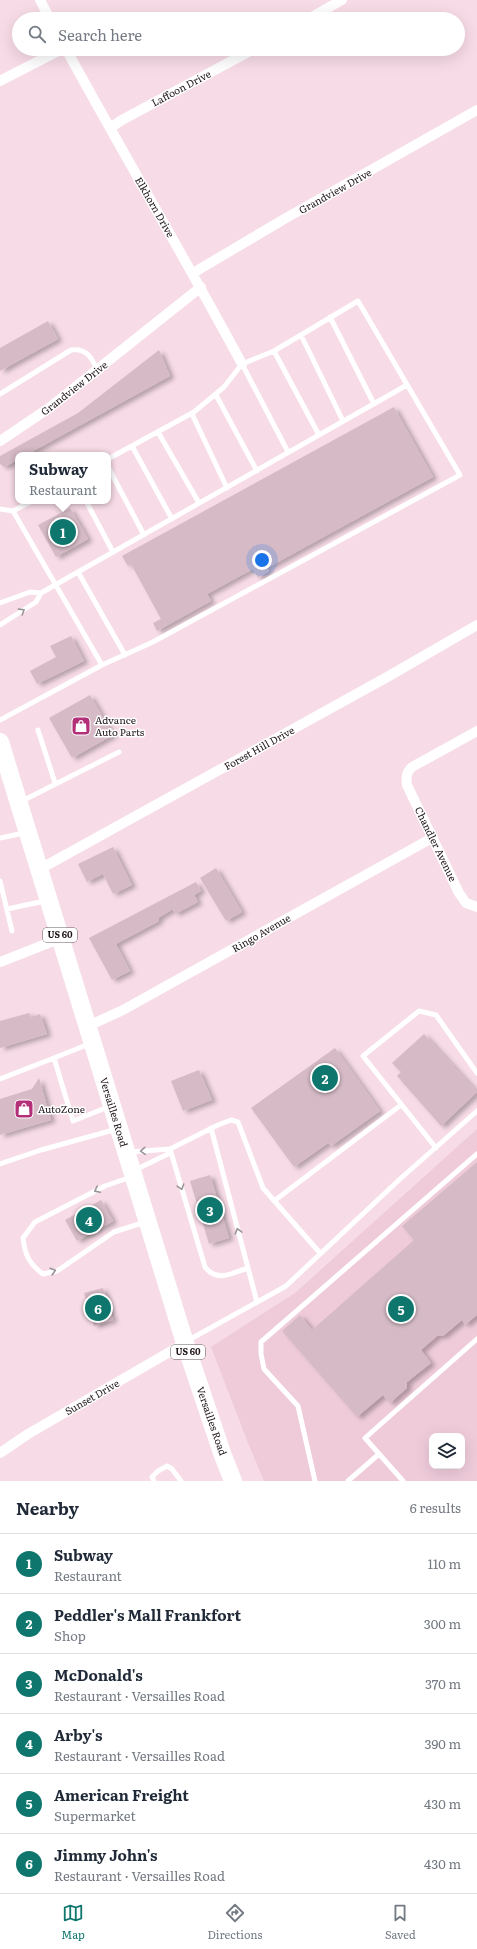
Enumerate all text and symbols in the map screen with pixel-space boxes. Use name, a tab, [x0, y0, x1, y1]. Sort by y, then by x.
search box	[12, 12, 465, 56]
icon: search	[26, 23, 48, 45]
text: Search here	[58, 23, 142, 46]
street label: Laffoon Drive	[148, 66, 213, 110]
street label: Grandview Drive	[296, 164, 374, 217]
street label: Elkhorn Drive	[132, 174, 179, 240]
street label: Grandview Drive	[37, 357, 110, 418]
popup	[15, 452, 111, 504]
text: Subway	[29, 457, 88, 480]
text: Restaurant	[29, 480, 97, 499]
pin: 1	[50, 517, 76, 547]
your location	[252, 550, 272, 570]
one-way arrow	[18, 608, 25, 615]
place label: Advance Auto Parts	[95, 712, 145, 739]
shop icon: Advance Auto Parts	[70, 715, 92, 737]
street label: Forest Hill Drive	[221, 722, 297, 773]
street label: Chandler Avenue	[412, 804, 461, 884]
street label: Ringo Avenue	[229, 910, 293, 955]
road number: US 60	[43, 928, 77, 942]
pin: 2	[312, 1063, 338, 1093]
street label: Versailles Road	[97, 1075, 132, 1148]
shop icon: AutoZone	[13, 1098, 35, 1120]
place label: AutoZone	[38, 1101, 85, 1116]
one-way arrow	[140, 1147, 146, 1156]
one-way arrow	[176, 1183, 185, 1190]
one-way arrow	[94, 1185, 101, 1192]
pin: 3	[197, 1195, 223, 1225]
pin: 4	[76, 1205, 102, 1235]
one-way arrow	[235, 1227, 243, 1234]
one-way arrow	[49, 1267, 56, 1276]
pin: 6	[85, 1293, 111, 1323]
pin: 5	[388, 1294, 414, 1324]
road number: US 60	[171, 1345, 205, 1359]
street label: Sunset Drive	[62, 1375, 122, 1418]
street label: Versailles Road	[194, 1384, 231, 1457]
map controls	[429, 1433, 465, 1469]
button: layers	[429, 1433, 465, 1469]
text: Nearby	[16, 1495, 79, 1520]
text: 6 results	[410, 1498, 461, 1517]
text: Subway	[54, 1543, 113, 1566]
text: 1	[26, 1554, 32, 1573]
text: 110 m	[428, 1554, 461, 1573]
text: Restaurant	[54, 1566, 122, 1585]
text: Peddler's Mall Frankfort	[54, 1603, 241, 1626]
text: 2	[26, 1614, 32, 1633]
text: 300 m	[424, 1614, 461, 1633]
text: Shop	[54, 1626, 86, 1645]
text: McDonald's	[54, 1663, 143, 1686]
text: 3	[25, 1674, 33, 1693]
text: 370 m	[425, 1674, 461, 1693]
text: Restaurant · Versailles Road	[54, 1686, 225, 1705]
text: Arby's	[54, 1723, 102, 1746]
text: 4	[25, 1734, 33, 1753]
text: 390 m	[424, 1734, 461, 1753]
text: Restaurant · Versailles Road	[54, 1746, 225, 1765]
text: American Freight	[54, 1783, 189, 1806]
text: 5	[25, 1794, 33, 1813]
text: 430 m	[424, 1794, 461, 1813]
text: Supermarket	[54, 1806, 136, 1825]
text: Jimmy John's	[54, 1843, 158, 1866]
text: 6	[25, 1854, 33, 1873]
text: 430 m	[424, 1854, 461, 1873]
text: Restaurant · Versailles Road	[54, 1866, 225, 1885]
tab: Map	[61, 1902, 85, 1942]
tab: Directions	[207, 1902, 262, 1942]
tab: Saved	[385, 1902, 416, 1942]

